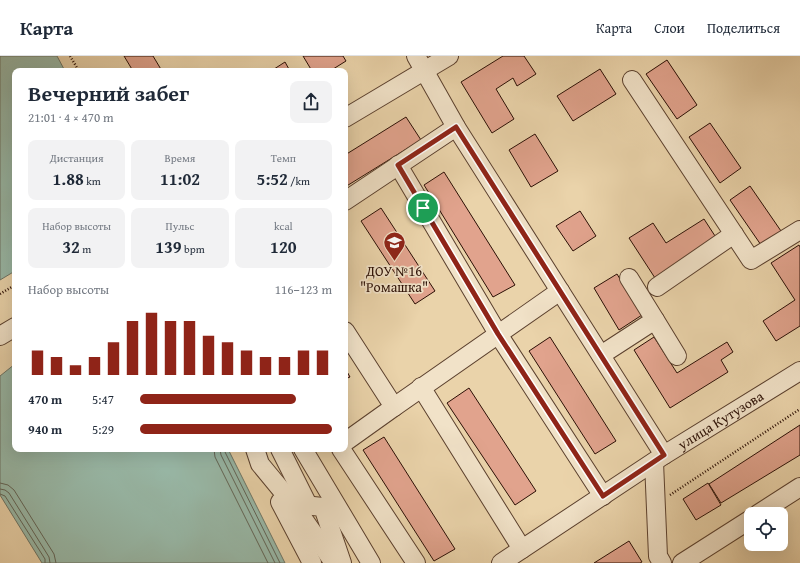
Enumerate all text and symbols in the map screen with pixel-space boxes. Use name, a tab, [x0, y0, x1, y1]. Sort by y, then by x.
text: Карта	[20, 14, 73, 42]
text: Карта	[596, 18, 632, 38]
text: Слои	[654, 18, 685, 38]
text: Поделиться	[707, 18, 780, 38]
text: Вечерний забег	[28, 77, 189, 109]
button: share	[290, 81, 332, 123]
text: 21:01 · 4 × 470 m	[28, 108, 114, 127]
text: Дистанция	[50, 150, 104, 166]
text: Время	[165, 150, 195, 166]
text: Темп	[271, 150, 296, 166]
text: 1.88	[53, 166, 84, 191]
text: 11:02	[160, 166, 200, 191]
text: 5:52	[257, 166, 288, 191]
text: km	[84, 173, 101, 189]
text: /km	[288, 173, 310, 189]
pin	[406, 191, 440, 225]
icon: arrive	[412, 197, 434, 219]
text: Набор высоты	[42, 218, 111, 234]
text: Пульс	[166, 218, 194, 234]
text: kcal	[274, 218, 293, 234]
school or university icon: ДОУ №16 "Ромашка"	[381, 230, 407, 263]
text: 32	[62, 234, 80, 259]
text: 139	[155, 234, 182, 259]
text: 120	[270, 234, 297, 259]
text: m	[80, 241, 91, 257]
text: bpm	[182, 241, 205, 257]
place label: ДОУ №16 "Ромашка"	[360, 261, 428, 297]
text: Набор высоты	[28, 280, 109, 299]
text: 116–123 m	[275, 280, 332, 299]
street label: улица Кутузова	[673, 386, 767, 455]
text: 470 m	[28, 390, 62, 409]
text: 5:47	[92, 390, 114, 409]
text: 940 m	[28, 420, 62, 439]
text: 5:29	[92, 420, 114, 439]
map controls	[744, 507, 788, 551]
button: locate	[744, 507, 788, 551]

